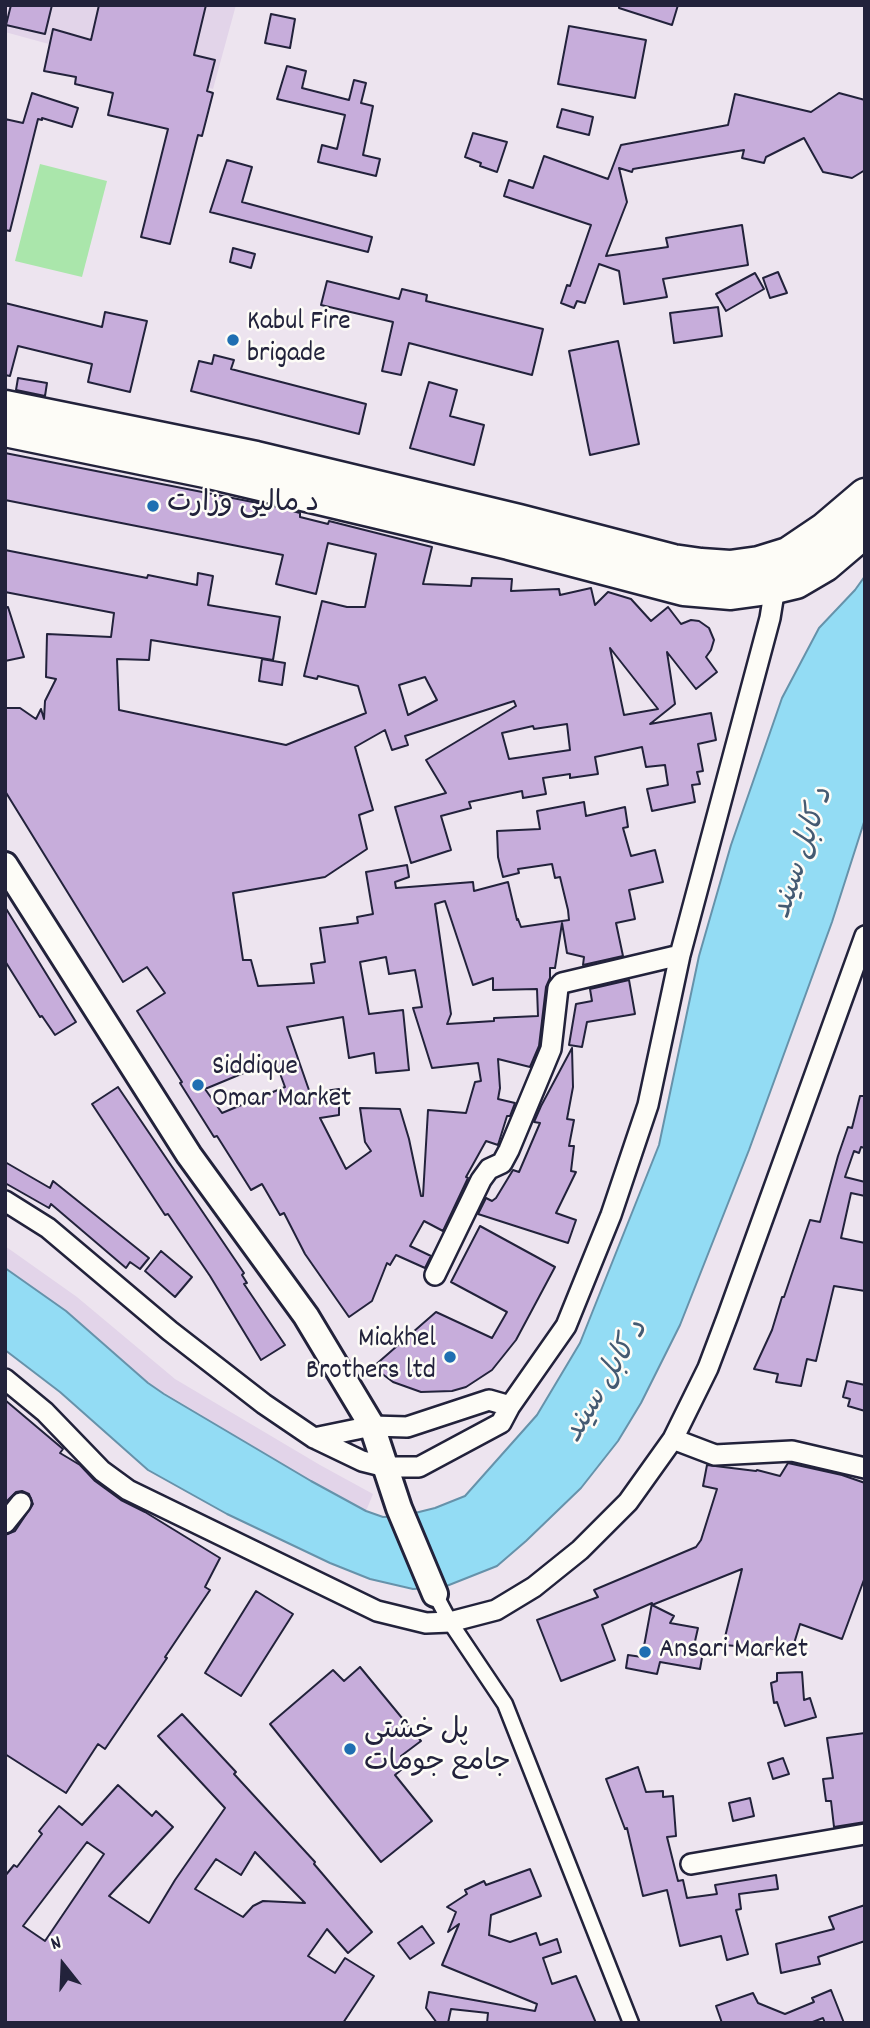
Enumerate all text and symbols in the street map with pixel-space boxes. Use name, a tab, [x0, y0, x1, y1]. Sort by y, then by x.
place label: Kabul Fire brigade	[247, 307, 351, 373]
marker: Kabul Fire brigade	[225, 332, 241, 348]
place label: د مالیی وزارت	[167, 489, 319, 523]
marker: د مالیی وزارت	[145, 498, 161, 514]
water label: د کابل سيند	[766, 784, 844, 924]
place label: Siddique Omar Market	[212, 1052, 351, 1118]
marker: Siddique Omar Market	[190, 1077, 206, 1093]
water label: د کابل سيند	[557, 1315, 659, 1451]
place label: Miakhel Brothers ltd	[306, 1324, 436, 1390]
marker: Miakhel Brothers ltd	[442, 1349, 458, 1365]
place label: Ansari Market	[659, 1635, 808, 1669]
marker: Ansari Market	[637, 1644, 653, 1660]
place label: پل خشتی جامع جومات	[364, 1716, 511, 1782]
marker: پل خشتی جامع جومات	[342, 1741, 358, 1757]
north arrow	[28, 1930, 98, 2000]
text: N	[48, 1930, 65, 1959]

